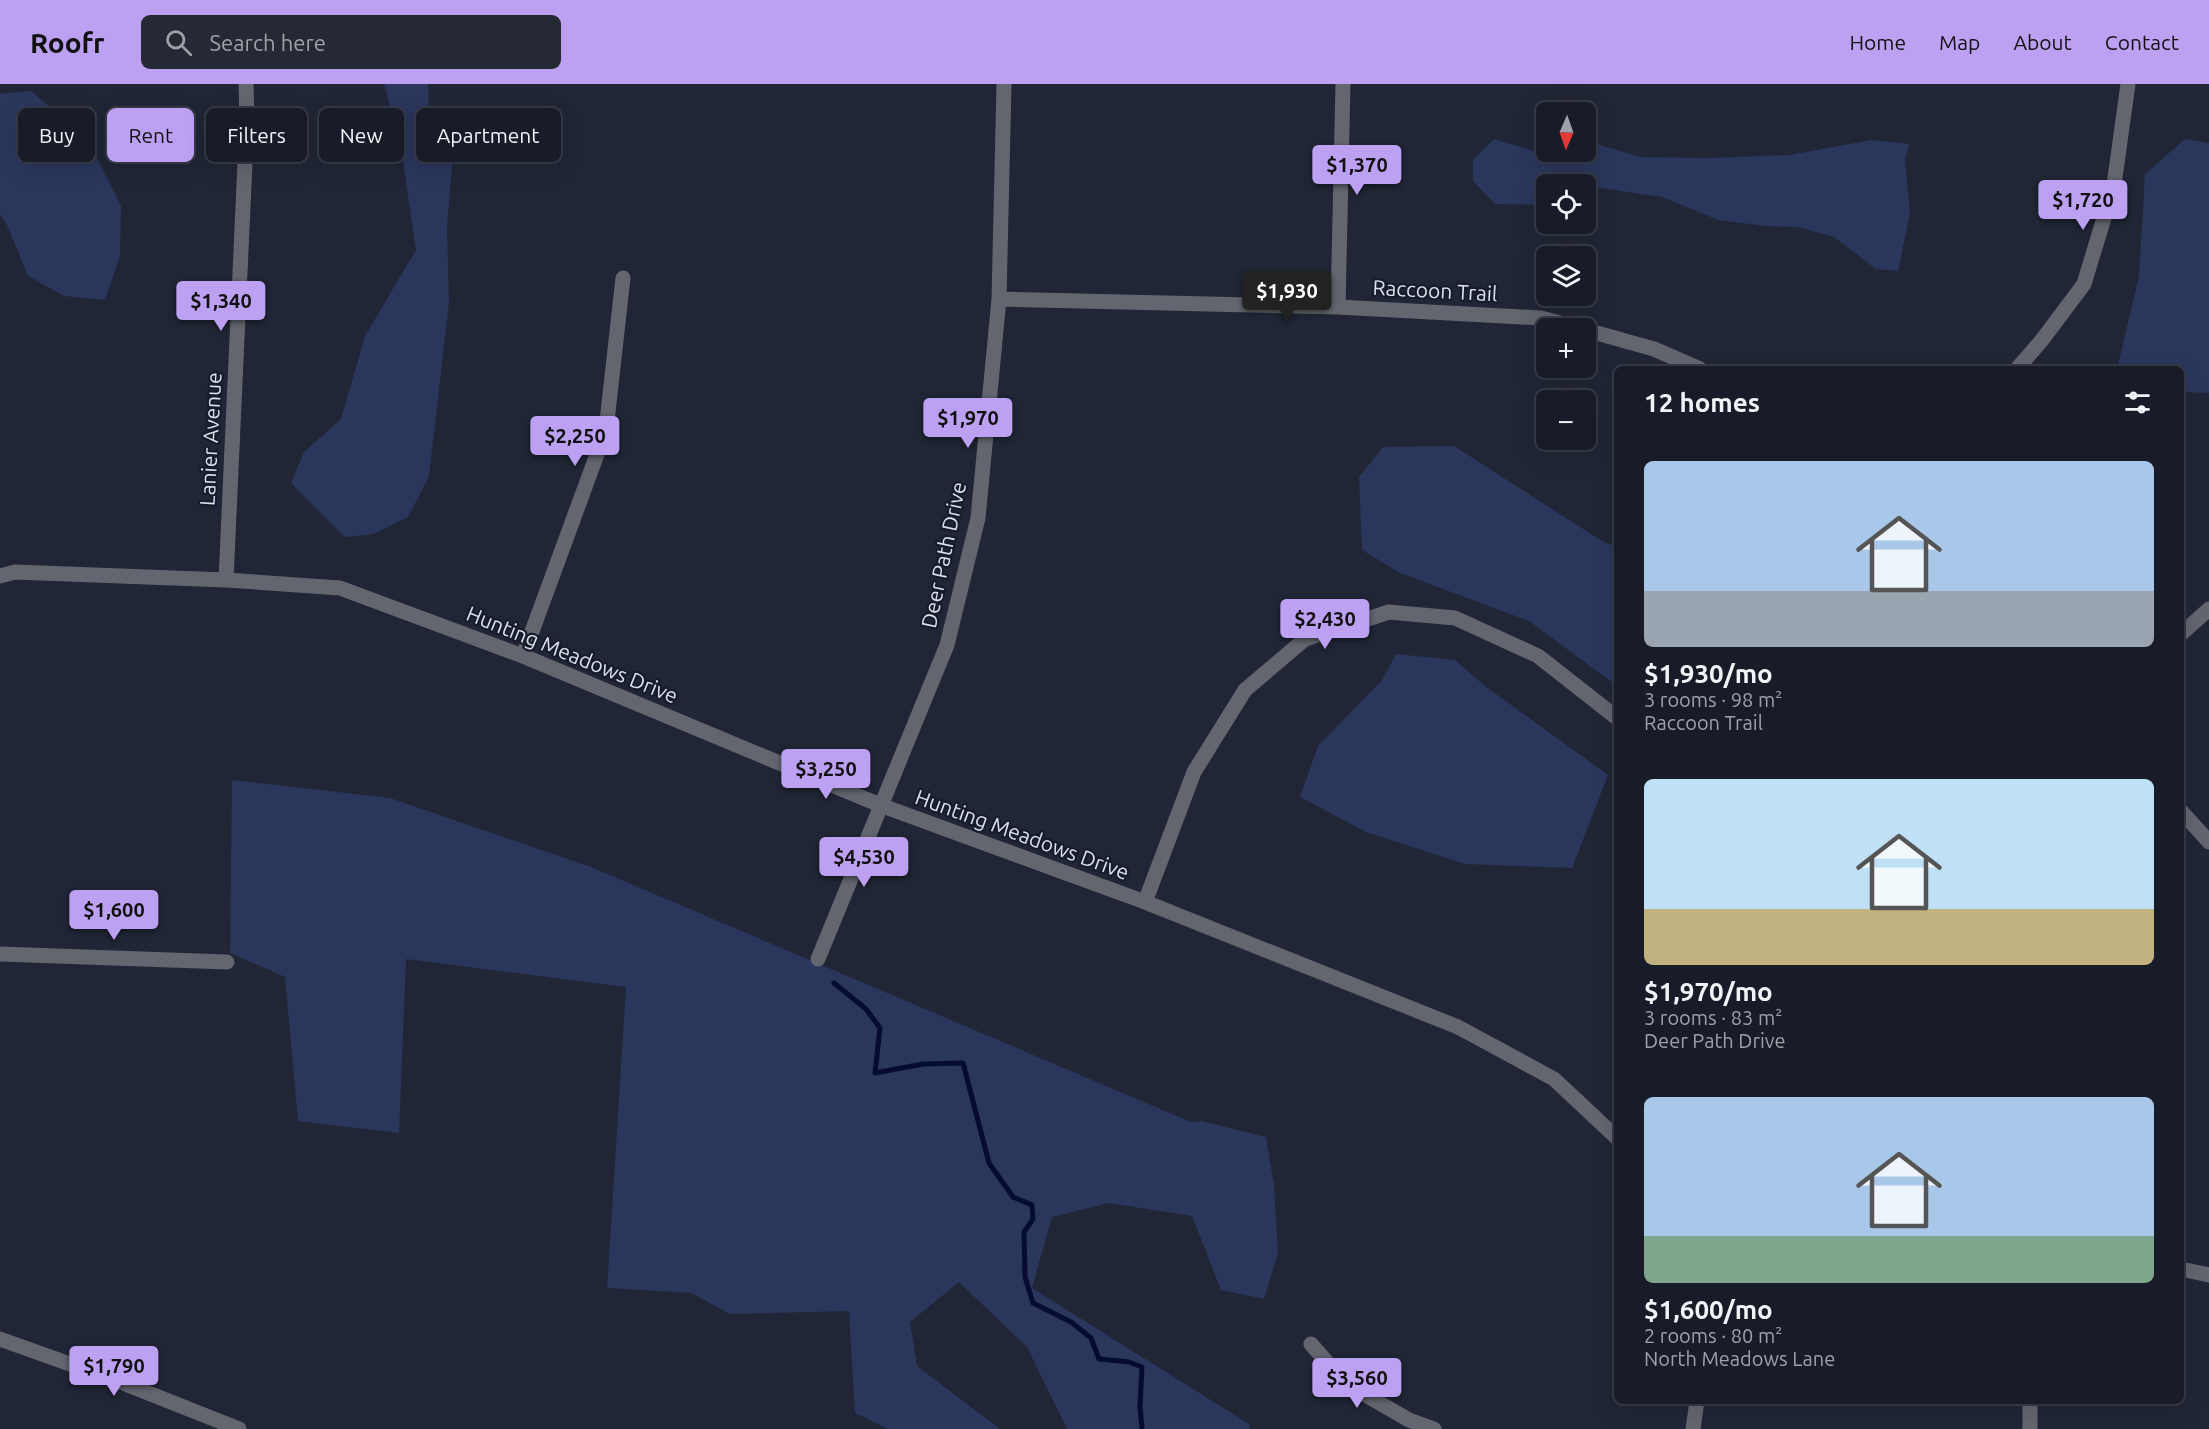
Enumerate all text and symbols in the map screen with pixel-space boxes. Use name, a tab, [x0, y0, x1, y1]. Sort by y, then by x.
search box	[141, 15, 561, 69]
icon: search	[162, 26, 195, 59]
text: Roofr	[30, 27, 105, 58]
text: Search here	[210, 30, 326, 55]
text: Home	[1849, 30, 1906, 54]
text: Map	[1939, 30, 1980, 54]
text: About	[2013, 30, 2072, 54]
text: Contact	[2105, 30, 2179, 54]
north arrow	[1536, 102, 1596, 162]
map controls	[1536, 102, 1596, 450]
chip: Buy	[18, 108, 95, 162]
chip: Rent	[107, 108, 194, 162]
chip: Filters	[206, 108, 307, 162]
chip: New	[319, 108, 404, 162]
chip: Apartment	[416, 108, 561, 162]
pin: $1,370	[1308, 145, 1406, 196]
text: $1,370	[1326, 153, 1388, 176]
button: locate	[1536, 174, 1596, 234]
pin: $1,720	[2034, 180, 2132, 231]
text: $1,720	[2052, 188, 2114, 211]
button: layers	[1536, 246, 1596, 306]
pin: $1,930	[1238, 271, 1336, 322]
street label: Raccoon Trail	[1372, 275, 1498, 305]
text: $1,930	[1256, 279, 1318, 302]
pin: $1,340	[172, 281, 270, 332]
text: $1,340	[190, 289, 252, 312]
button: +	[1536, 318, 1596, 378]
street label: Lanier Avenue	[195, 372, 225, 506]
icon: filters	[2121, 386, 2154, 419]
text: 12 homes	[1644, 388, 1760, 417]
button: −	[1536, 390, 1596, 450]
pin: $1,970	[919, 398, 1017, 449]
text: $1,970	[937, 406, 999, 429]
pin: $2,250	[526, 416, 624, 467]
text: $2,250	[544, 424, 606, 447]
street label: Deer Path Drive	[916, 480, 970, 630]
icon: home	[1845, 500, 1953, 608]
pin: $2,430	[1276, 599, 1374, 650]
street label: Hunting Meadows Drive	[463, 601, 682, 708]
text: $2,430	[1294, 607, 1356, 630]
text: $1,930/mo	[1644, 659, 1773, 688]
text: 3 rooms · 98 m²	[1644, 688, 1782, 711]
text: Raccoon Trail	[1644, 711, 1763, 734]
pin: $3,250	[777, 749, 875, 800]
text: $3,250	[795, 757, 857, 780]
street label: Hunting Meadows Drive	[912, 784, 1133, 884]
icon: home	[1845, 818, 1953, 926]
pin: $4,530	[815, 837, 913, 888]
text: $4,530	[833, 845, 895, 868]
pin: $1,600	[65, 890, 163, 941]
text: $1,600	[83, 898, 145, 921]
text: $1,970/mo	[1644, 977, 1773, 1006]
text: 3 rooms · 83 m²	[1644, 1006, 1782, 1029]
text: Deer Path Drive	[1644, 1029, 1786, 1052]
icon: home	[1845, 1136, 1953, 1244]
text: $1,600/mo	[1644, 1295, 1773, 1324]
text: 2 rooms · 80 m²	[1644, 1324, 1782, 1347]
pin: $1,790	[65, 1346, 163, 1397]
text: North Meadows Lane	[1644, 1347, 1835, 1370]
text: $1,790	[83, 1354, 145, 1377]
pin: $3,560	[1308, 1358, 1406, 1409]
text: $3,560	[1326, 1366, 1388, 1389]

